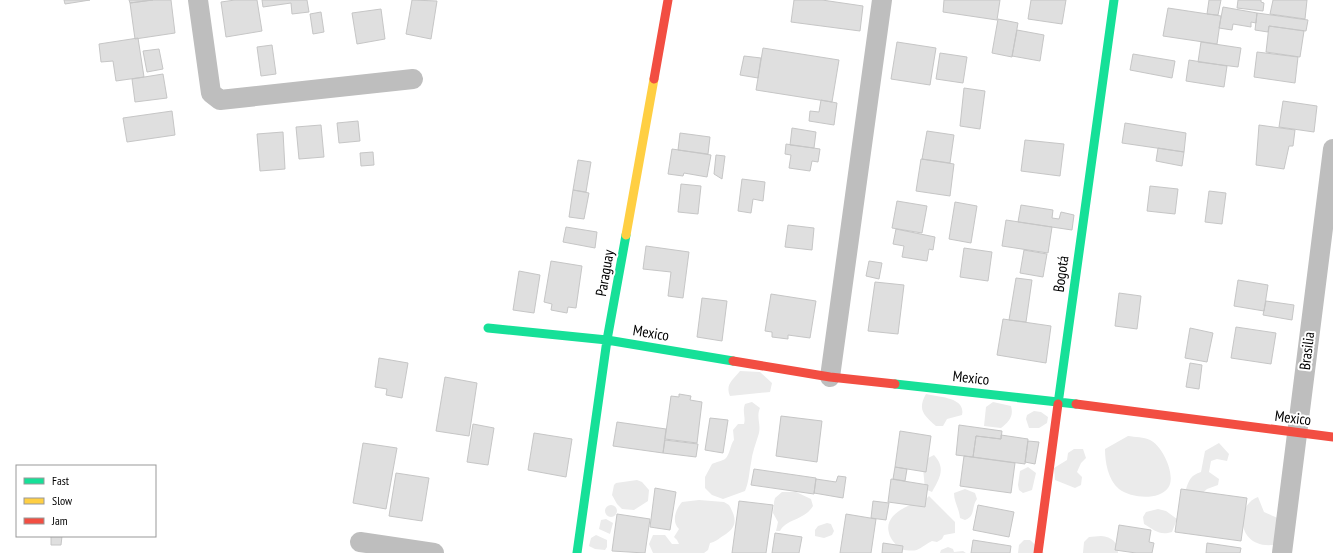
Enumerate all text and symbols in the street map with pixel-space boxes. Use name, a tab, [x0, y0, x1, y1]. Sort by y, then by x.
street label: Paraguay	[591, 248, 618, 298]
street label: Bogotá	[1049, 254, 1072, 293]
street label: Mexico	[632, 320, 671, 345]
street label: Brasilia	[1295, 331, 1318, 371]
street label: Mexico	[952, 366, 990, 389]
street label: Mexico	[1274, 406, 1312, 429]
legend	[16, 465, 156, 537]
text: Fast	[52, 473, 70, 488]
text: Slow	[52, 493, 73, 508]
text: Jam	[51, 513, 68, 528]

